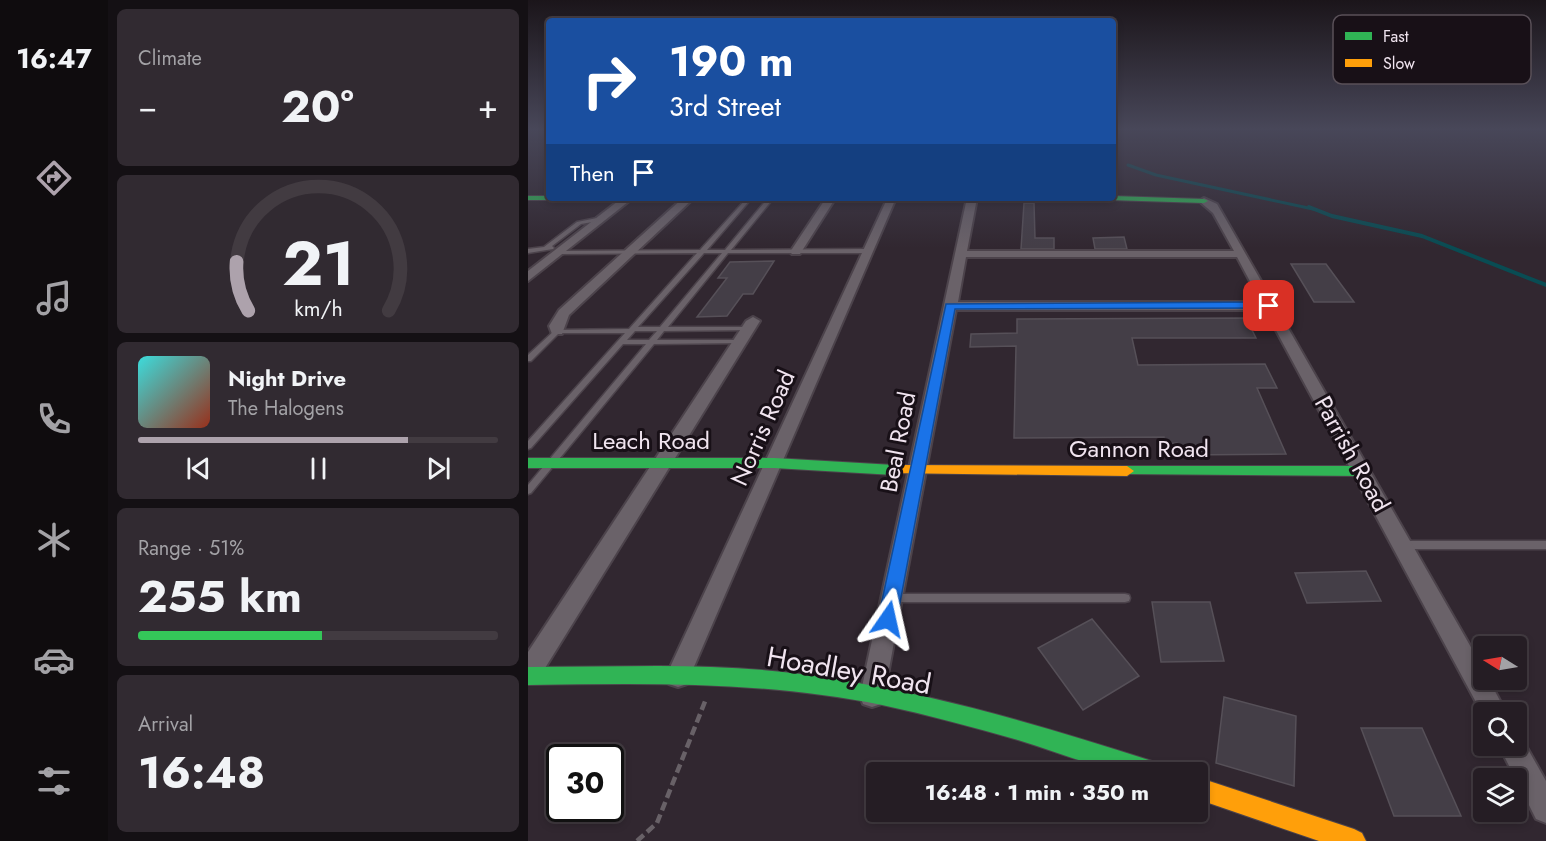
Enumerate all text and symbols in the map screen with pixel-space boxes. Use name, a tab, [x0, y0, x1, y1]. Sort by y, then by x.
legend	[1333, 15, 1531, 84]
text: Fast	[1383, 25, 1409, 48]
text: 190 m	[669, 31, 793, 92]
text: 16:47	[16, 39, 92, 78]
icon: right	[570, 42, 648, 120]
text: Climate	[138, 44, 202, 73]
text: Slow	[1383, 52, 1415, 75]
text: 20°	[281, 74, 354, 139]
text: −	[138, 83, 157, 130]
text: +	[478, 83, 498, 130]
text: 3rd Street	[669, 87, 781, 126]
icon: arrive	[627, 156, 660, 189]
icon: directions	[33, 157, 75, 199]
text: Then	[570, 157, 615, 189]
text: 21	[282, 218, 354, 308]
icon: music	[33, 277, 75, 319]
pin	[1243, 280, 1294, 331]
icon: arrive	[1252, 289, 1285, 322]
text: km/h	[294, 294, 342, 325]
text: Night Drive	[228, 362, 346, 394]
street label: Norris Road	[722, 364, 804, 491]
street label: Beal Road	[871, 389, 924, 495]
street label: Parrish Road	[1306, 389, 1399, 518]
text: The Halogens	[228, 394, 344, 423]
icon: phone	[33, 398, 75, 440]
street label: Leach Road	[592, 423, 710, 458]
street label: Gannon Road	[1069, 431, 1209, 466]
icon: previous	[182, 452, 215, 485]
icon: pause	[302, 452, 335, 485]
icon: next	[422, 452, 455, 485]
icon: climate	[33, 519, 75, 561]
text: Range · 51%	[138, 534, 244, 563]
text: 255 km	[138, 564, 302, 629]
position arrow	[856, 587, 920, 651]
street label: Hoadley Road	[763, 636, 934, 705]
north arrow	[1473, 636, 1527, 690]
map controls	[1473, 636, 1527, 822]
icon: car	[33, 639, 75, 681]
button: search	[1473, 702, 1527, 756]
text: Arrival	[138, 710, 193, 739]
text: 16:48	[138, 740, 265, 805]
speed limit sign: 30	[546, 744, 624, 822]
icon: filters	[33, 760, 75, 802]
button: layers	[1473, 768, 1527, 822]
text: 16:48 · 1 min · 350 m	[925, 776, 1149, 808]

